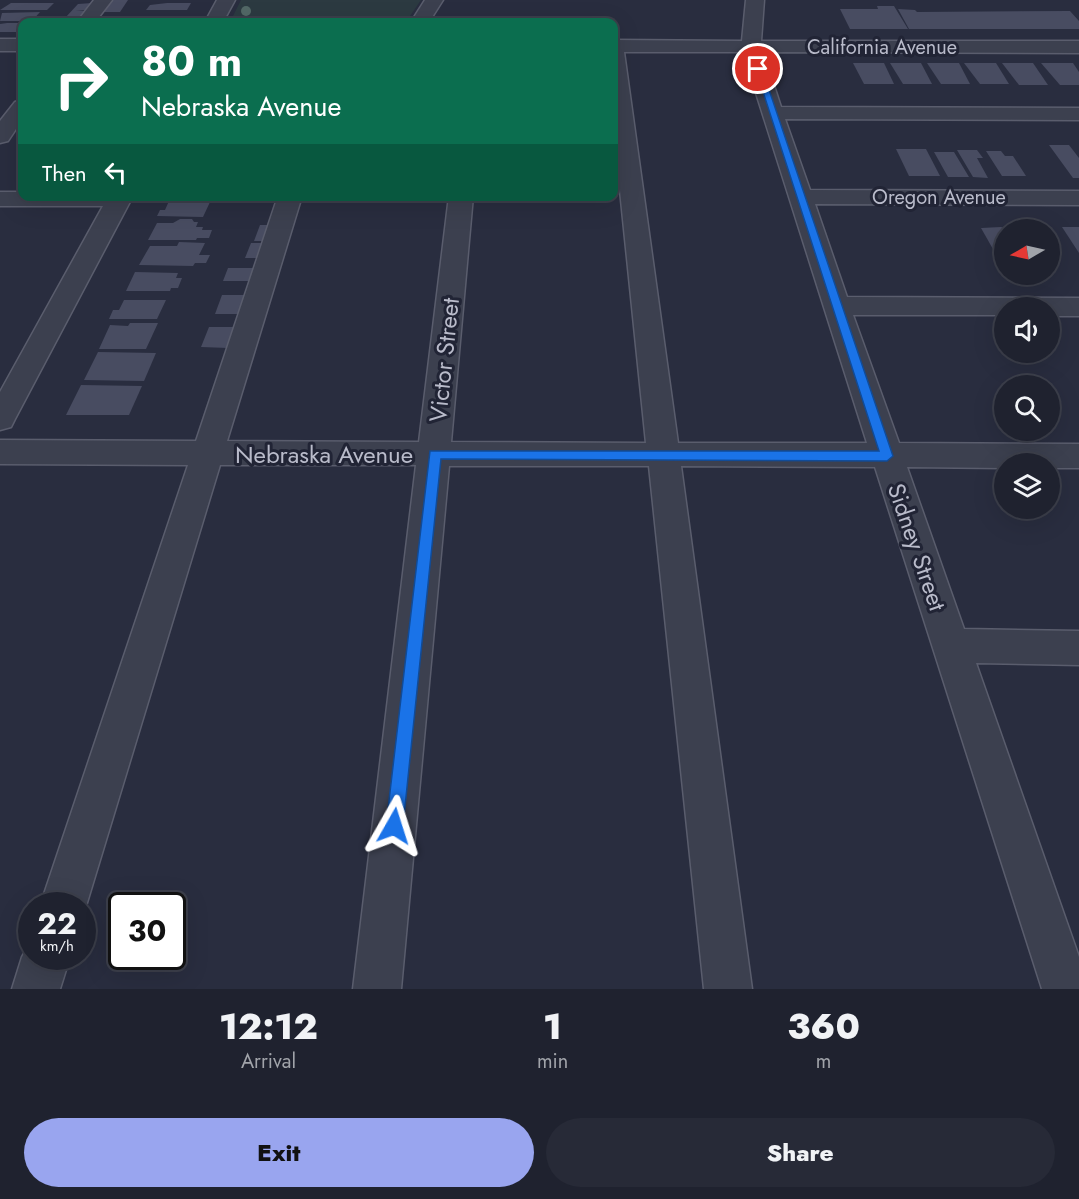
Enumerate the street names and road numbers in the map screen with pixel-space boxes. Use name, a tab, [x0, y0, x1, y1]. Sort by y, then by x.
street label: California Avenue	[807, 33, 957, 62]
street label: Oregon Avenue	[872, 183, 1006, 212]
street label: Victor Street	[420, 296, 468, 424]
street label: Nebraska Avenue	[235, 437, 413, 472]
street label: Sidney Street	[879, 479, 955, 616]

